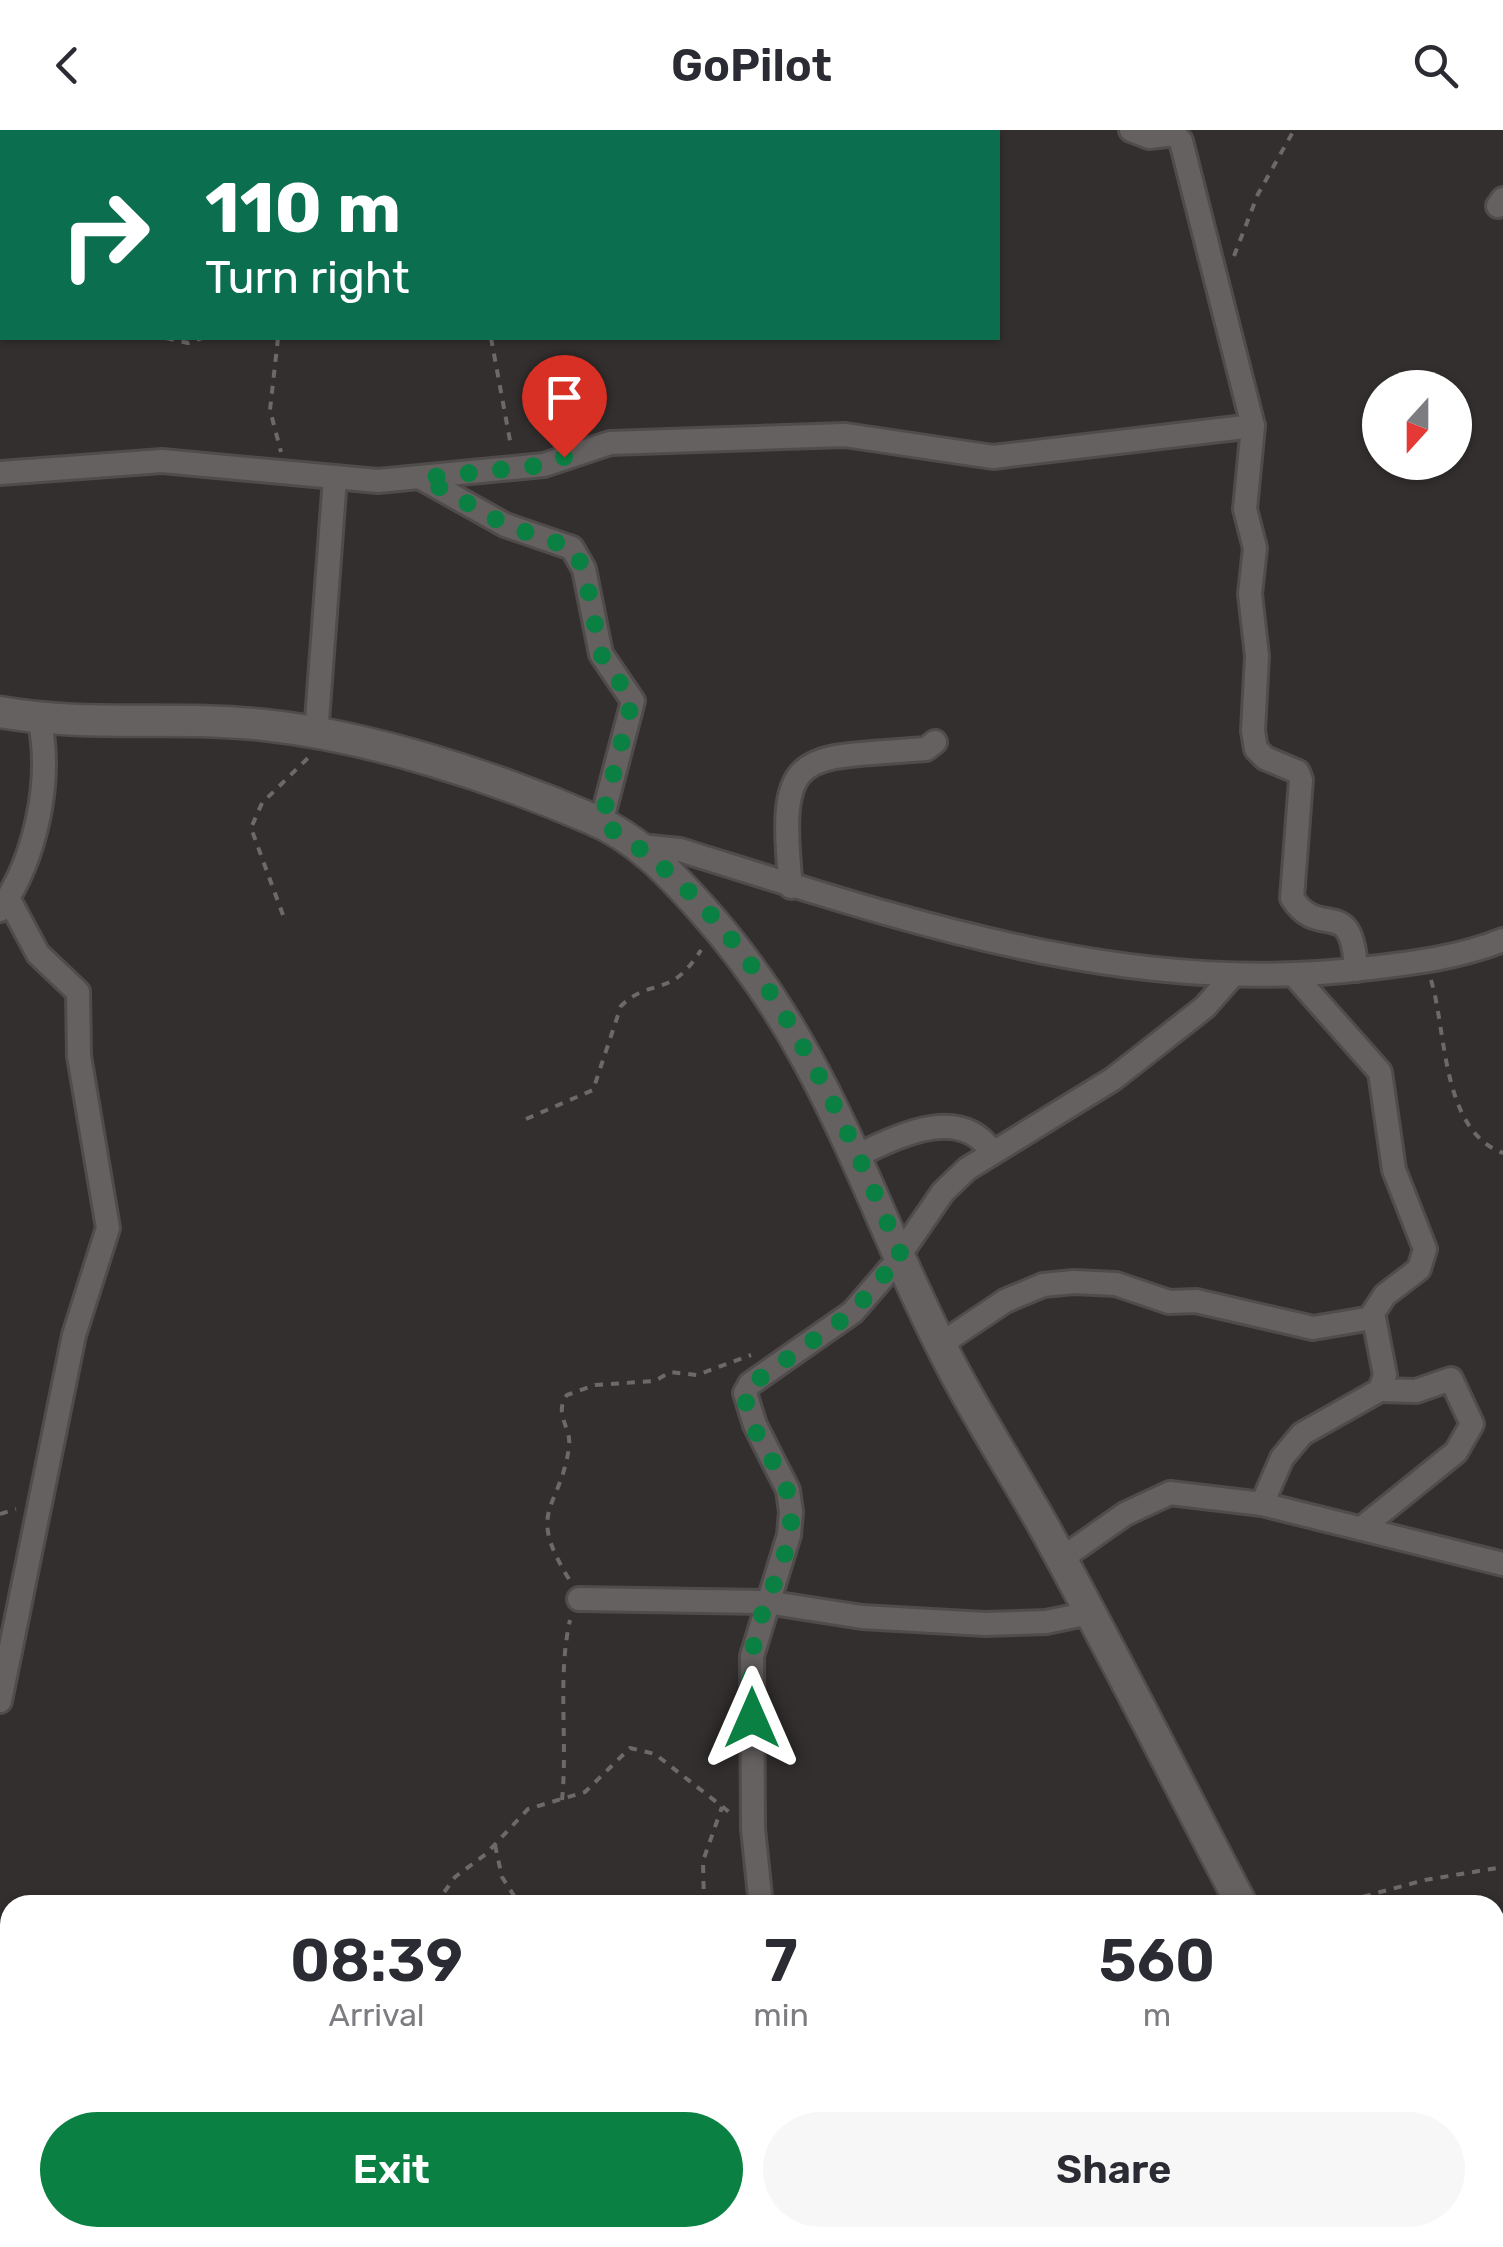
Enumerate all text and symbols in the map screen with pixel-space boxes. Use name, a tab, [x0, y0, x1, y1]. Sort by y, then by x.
icon: back	[40, 38, 95, 93]
icon: search	[1408, 38, 1463, 93]
text: GoPilot	[671, 39, 832, 92]
text: 110 m	[205, 167, 401, 250]
icon: right	[40, 170, 170, 300]
text: Turn right	[205, 251, 409, 304]
pin	[522, 355, 607, 458]
icon: arrive	[537, 370, 592, 425]
north arrow	[1362, 370, 1472, 480]
map controls	[1362, 370, 1472, 480]
position arrow	[700, 1666, 804, 1770]
text: 08:39	[290, 1925, 463, 1996]
text: 7	[764, 1925, 798, 1996]
text: 560	[1099, 1925, 1215, 1996]
text: Arrival	[329, 1996, 425, 2034]
text: min	[753, 1996, 809, 2034]
text: m	[1143, 1996, 1171, 2034]
button: Exit	[40, 2112, 743, 2227]
button: Share	[763, 2112, 1465, 2227]

